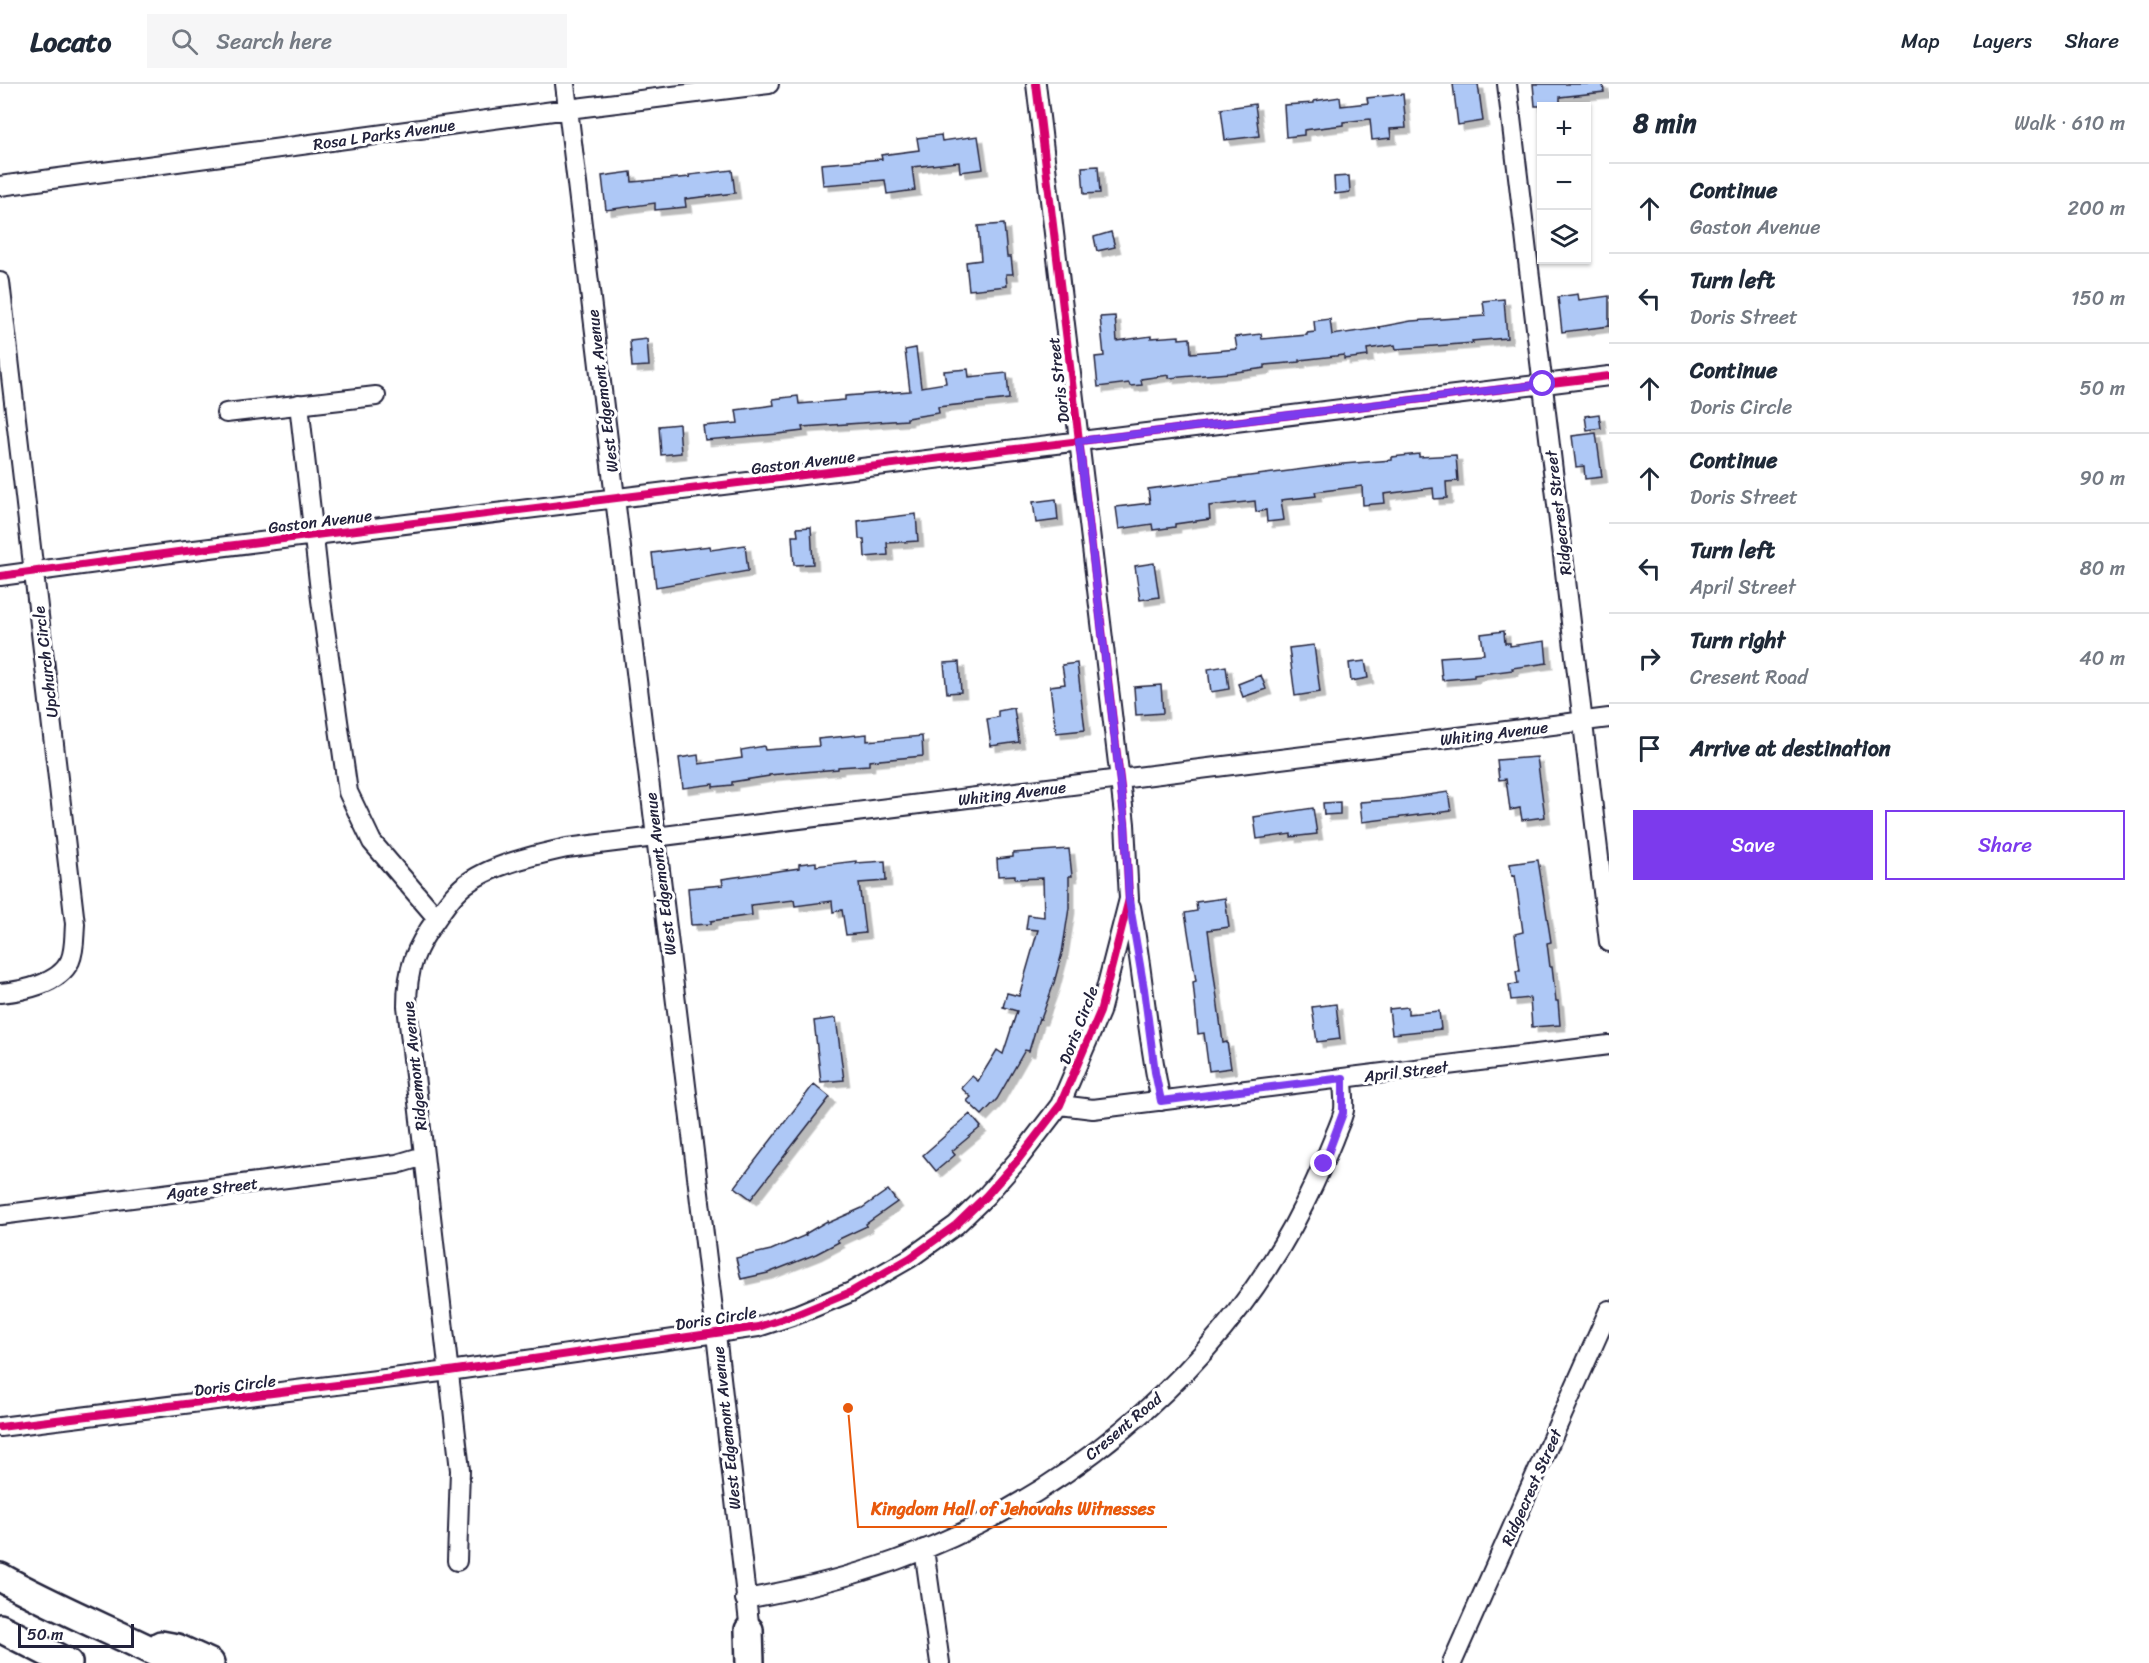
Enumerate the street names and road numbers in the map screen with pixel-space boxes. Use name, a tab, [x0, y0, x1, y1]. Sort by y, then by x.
street label: Rosa L Parks Avenue	[311, 110, 457, 159]
street label: West Edgemont Avenue	[578, 308, 627, 474]
street label: Doris Street	[1039, 335, 1078, 424]
street label: Gaston Avenue	[749, 442, 857, 483]
street label: Ridgecrest Street	[1536, 448, 1581, 577]
street label: Gaston Avenue	[266, 501, 374, 542]
street label: Upchurch Circle	[24, 604, 67, 719]
street label: Whiting Avenue	[1438, 712, 1550, 755]
street label: Whiting Avenue	[956, 772, 1068, 815]
street label: West Edgemont Avenue	[636, 791, 685, 957]
street label: Doris Circle	[1050, 982, 1107, 1069]
street label: Ridgemont Avenue	[393, 1000, 436, 1132]
street label: April Street	[1361, 1052, 1450, 1091]
street label: Agate Street	[164, 1168, 259, 1209]
street label: Doris Circle	[673, 1298, 759, 1339]
street label: West Edgemont Avenue	[704, 1345, 749, 1511]
street label: Doris Circle	[193, 1366, 277, 1405]
street label: Cresent Road	[1078, 1384, 1170, 1468]
street label: Ridgecrest Street	[1493, 1423, 1570, 1550]

